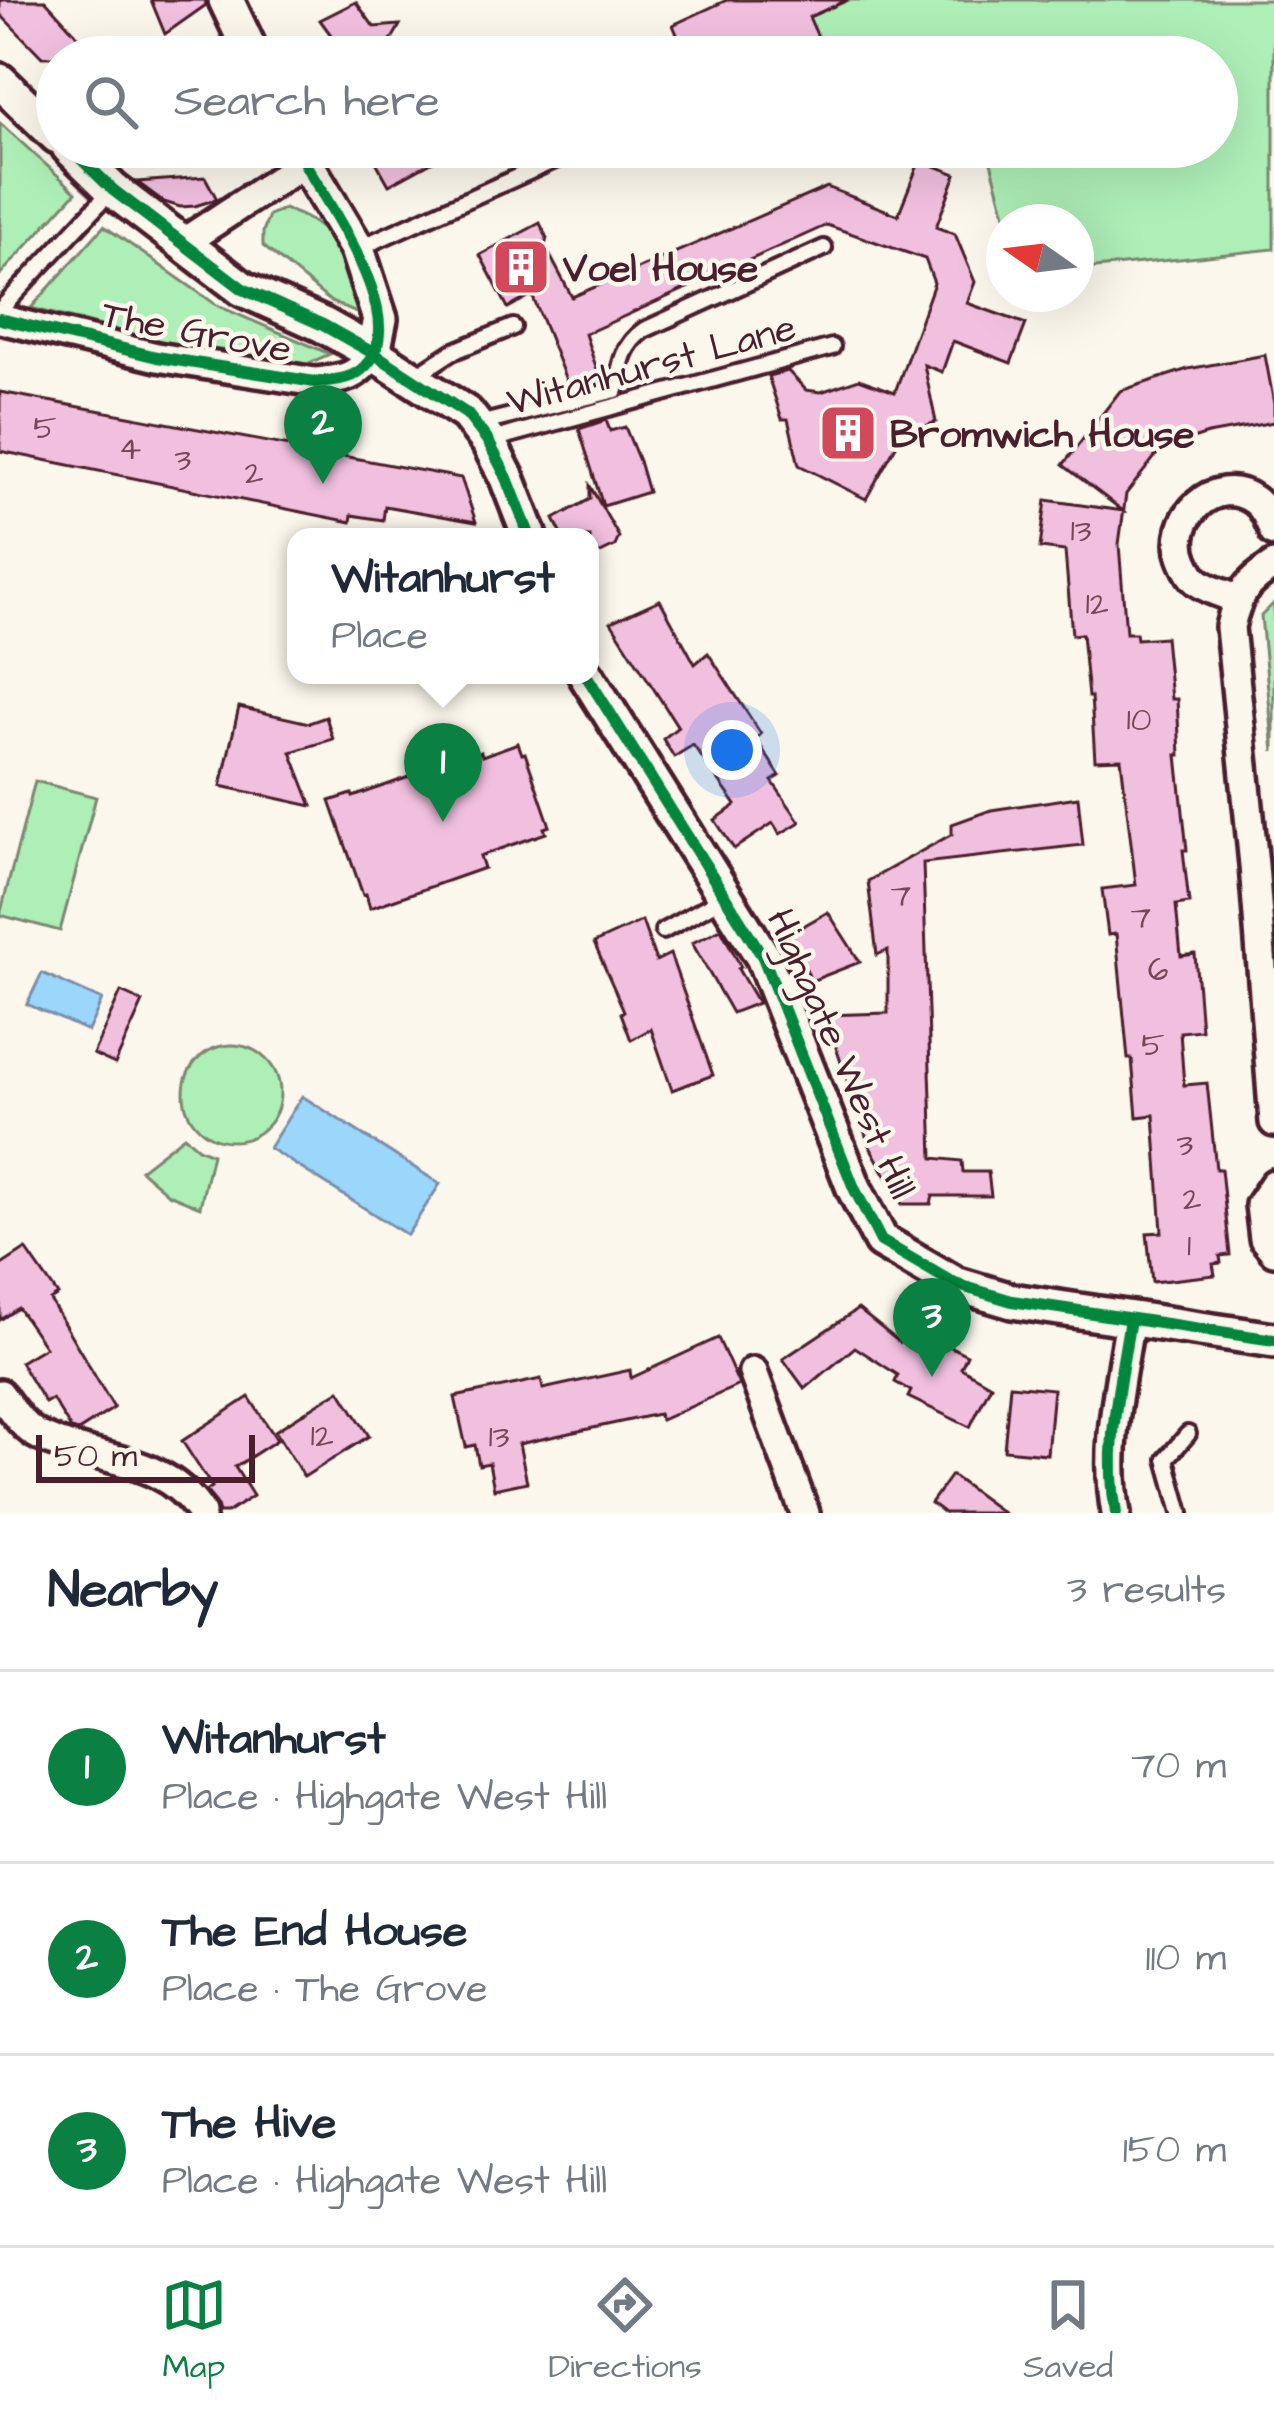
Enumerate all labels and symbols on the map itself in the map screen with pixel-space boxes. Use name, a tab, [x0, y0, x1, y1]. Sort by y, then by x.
north arrow	[986, 204, 1094, 312]
building icon: Voel House	[490, 236, 552, 298]
place label: Voel House	[562, 243, 758, 297]
street label: The Grove	[97, 288, 296, 378]
street label: Witanhurst Lane	[501, 301, 802, 430]
pin: 2	[284, 385, 362, 484]
building icon: Bromwich House	[817, 402, 879, 464]
house number: 5	[33, 405, 57, 451]
place label: Bromwich House	[890, 409, 1195, 463]
house number: 4	[119, 426, 141, 472]
house number: 3	[175, 437, 192, 483]
house number: 2	[245, 450, 264, 496]
house number: 13	[1070, 508, 1092, 554]
house number: 12	[1085, 581, 1109, 627]
house number: 10	[1126, 697, 1152, 743]
your location	[702, 720, 762, 780]
pin: 1	[404, 723, 482, 822]
house number: 7	[891, 873, 911, 919]
house number: 7	[1131, 895, 1151, 941]
street label: Highgate West Hill	[752, 901, 928, 1208]
house number: 6	[1148, 947, 1168, 993]
house number: 5	[1141, 1022, 1165, 1068]
house number: 3	[1177, 1122, 1194, 1168]
house number: 2	[1183, 1176, 1202, 1222]
house number: 1	[1187, 1223, 1191, 1269]
pin: 3	[893, 1278, 971, 1377]
house number: 12	[310, 1413, 334, 1459]
house number: 13	[488, 1414, 510, 1460]
scale bar	[36, 1429, 255, 1482]

